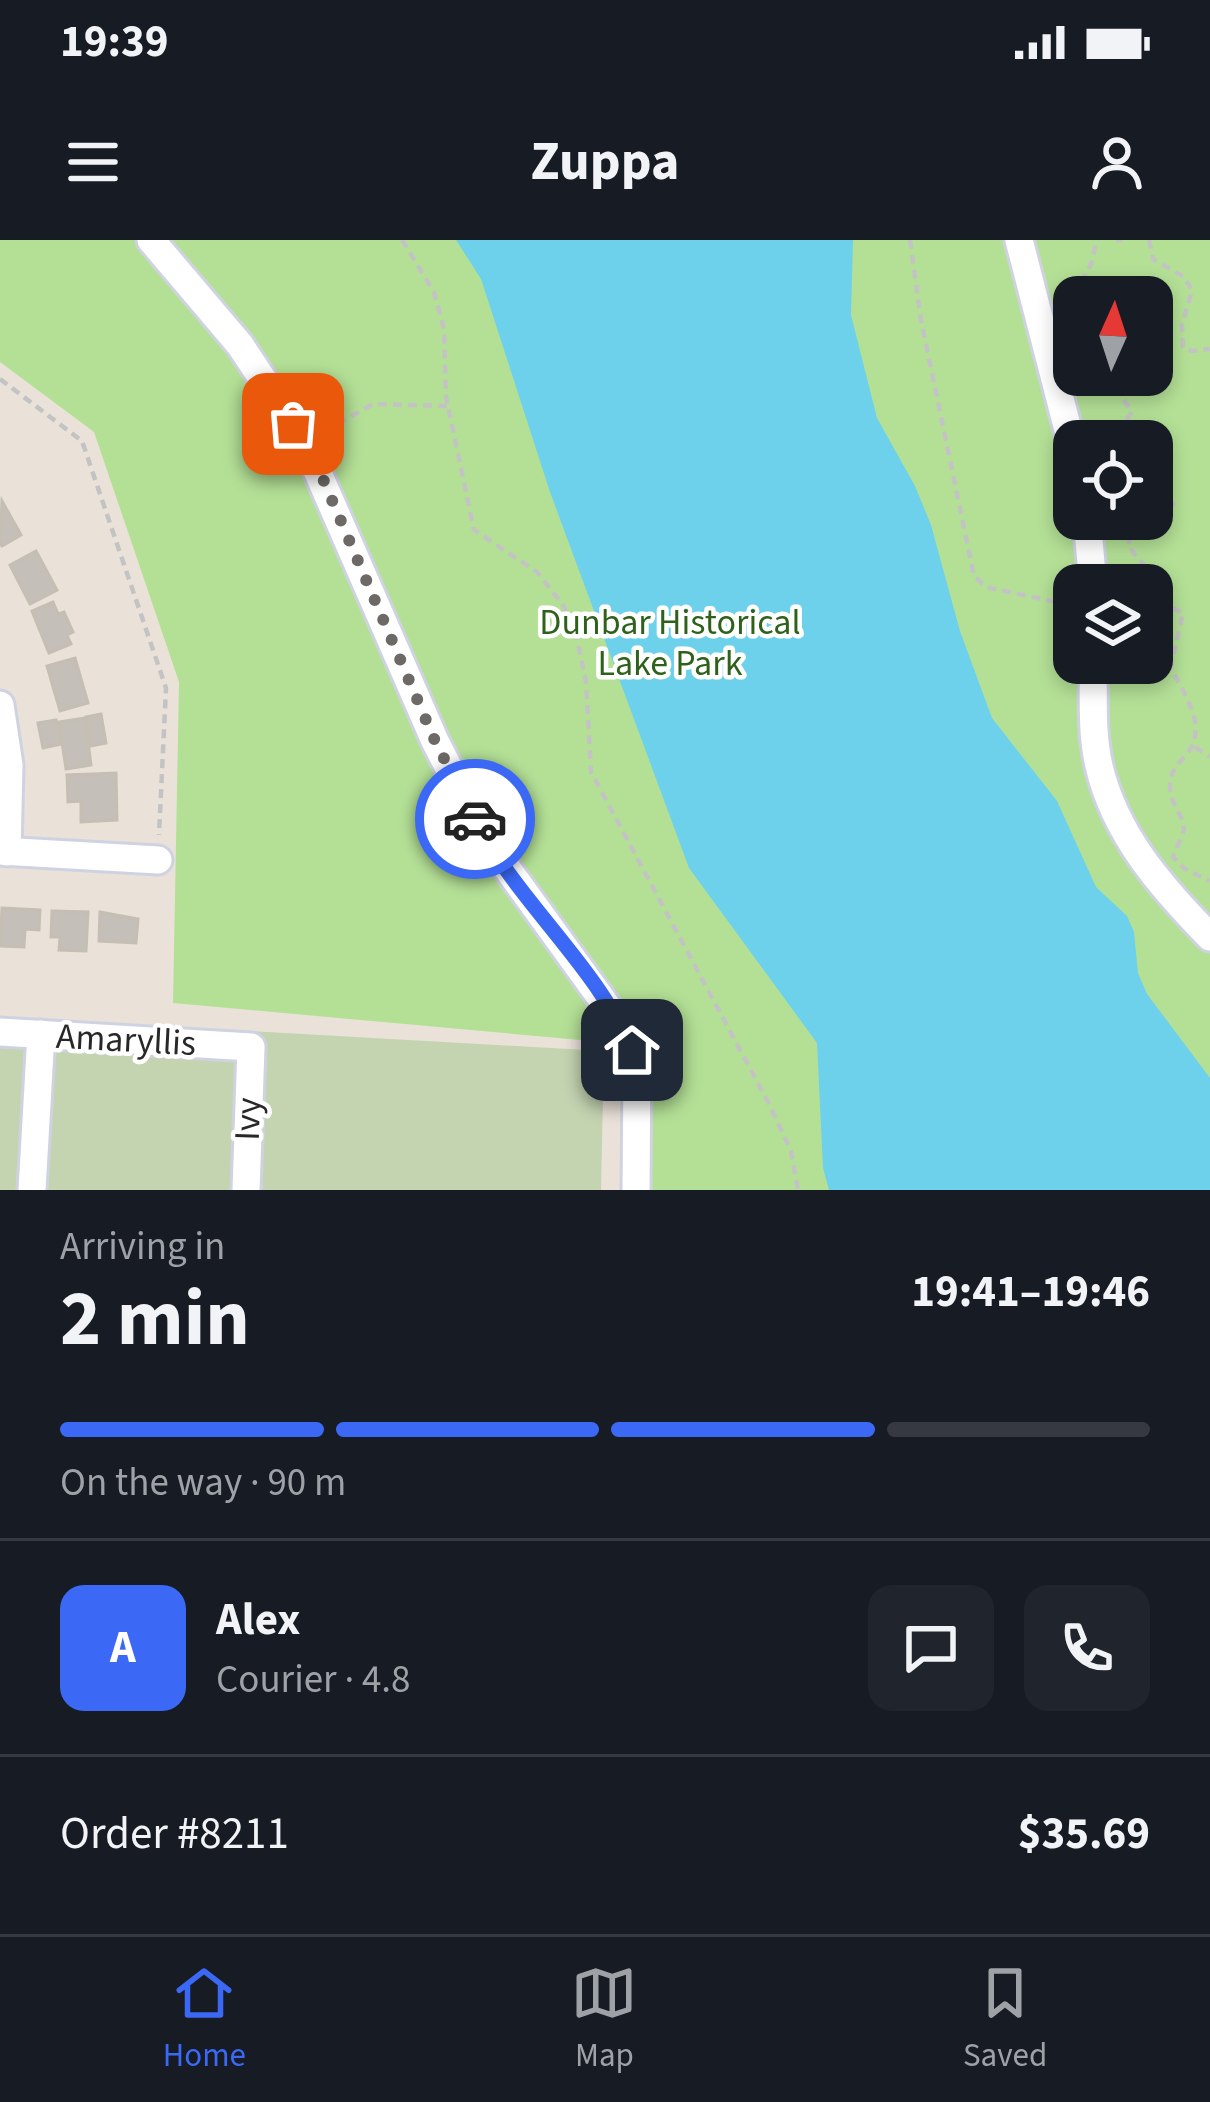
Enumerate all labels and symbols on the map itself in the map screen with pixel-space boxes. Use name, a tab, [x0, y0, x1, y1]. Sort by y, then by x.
north arrow	[1053, 276, 1173, 396]
pin	[242, 373, 344, 475]
park label: Dunbar Historical Lake Park	[539, 597, 801, 689]
courier	[415, 759, 535, 879]
pin	[581, 999, 683, 1101]
street label: Amaryllis	[55, 1011, 197, 1069]
street label: Ivy	[222, 1096, 274, 1141]

